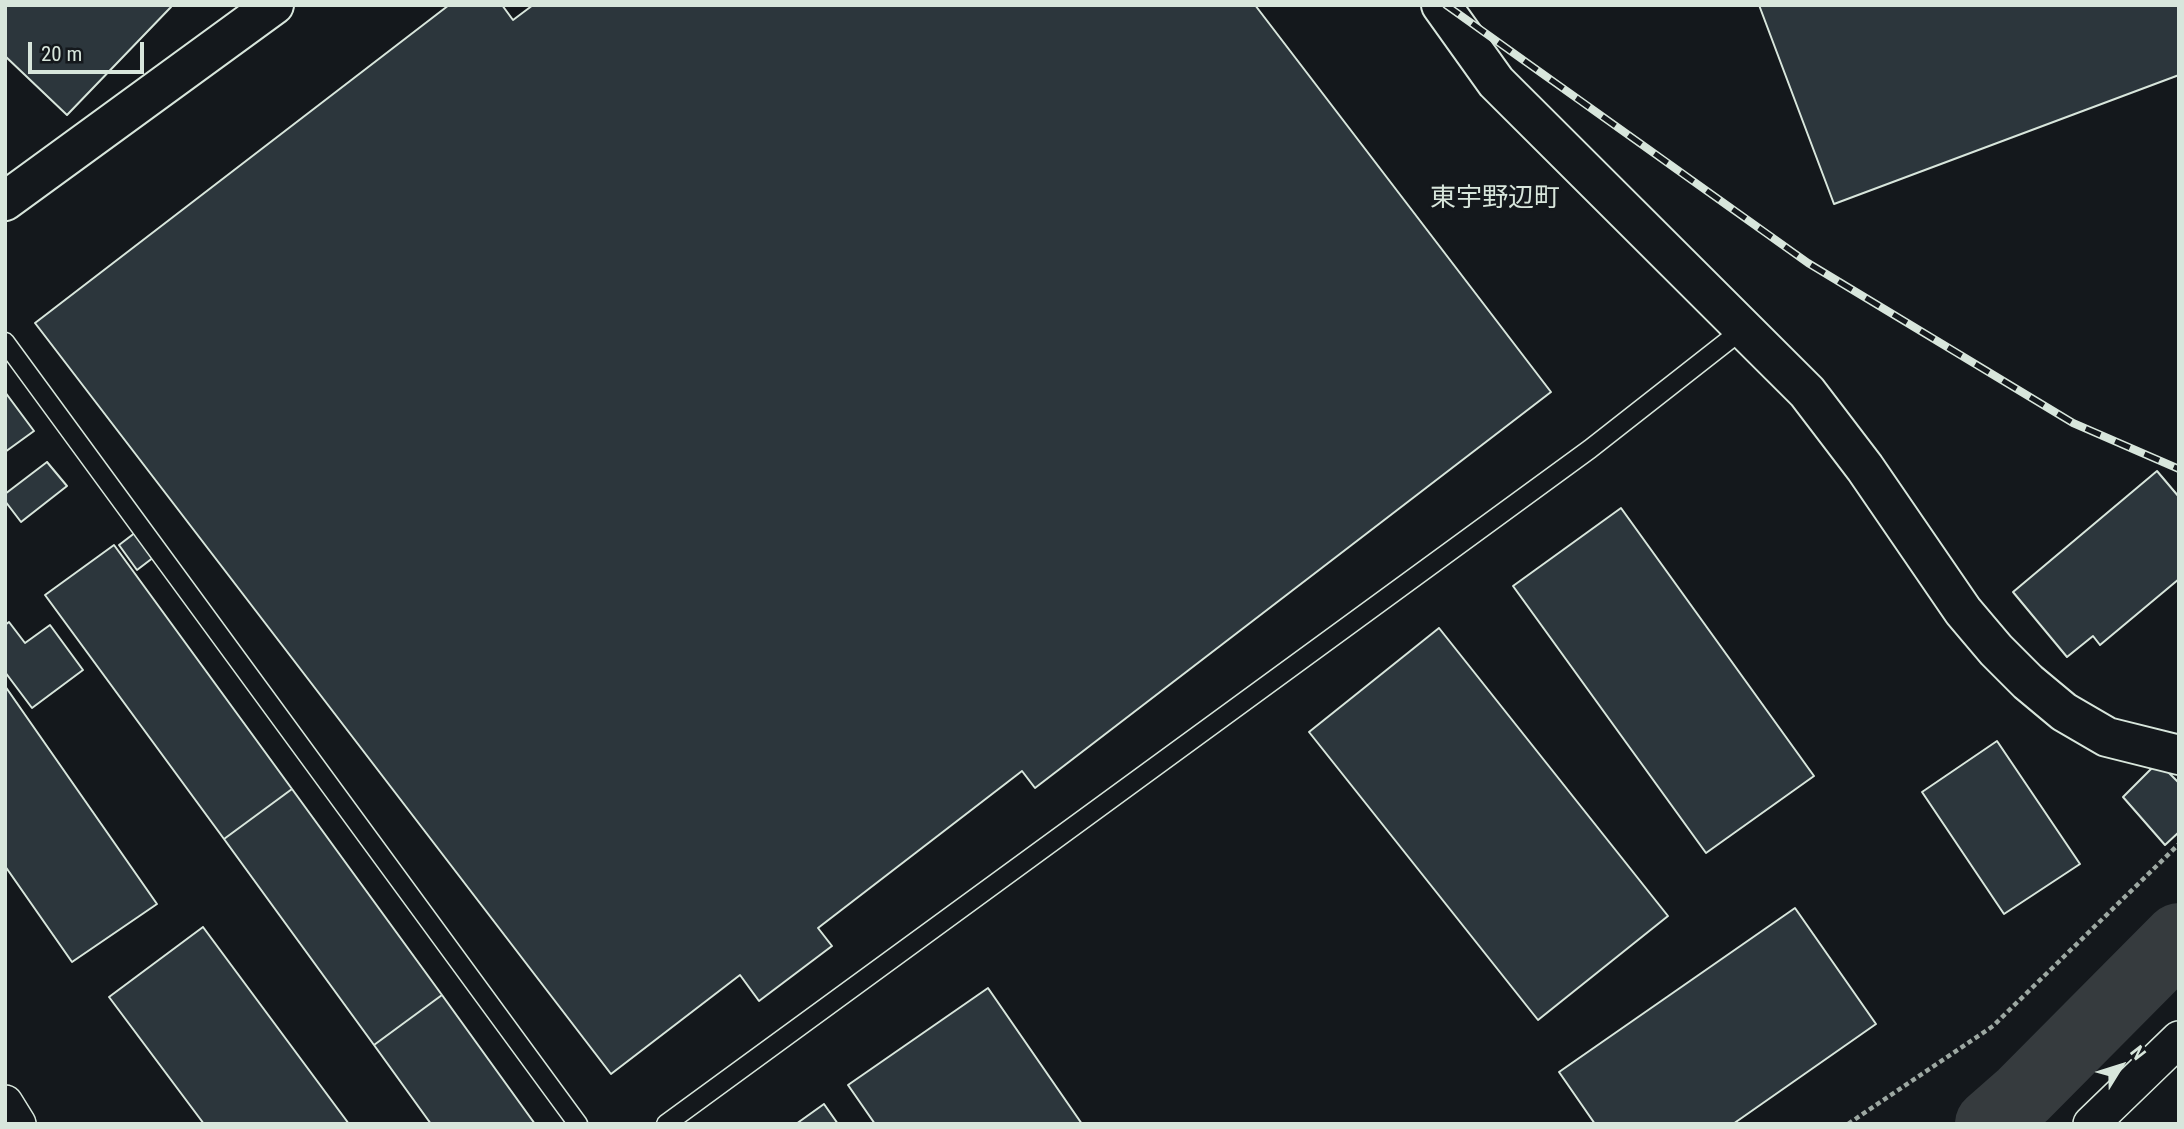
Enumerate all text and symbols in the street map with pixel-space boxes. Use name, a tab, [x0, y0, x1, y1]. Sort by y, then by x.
scale bar	[32, 28, 147, 72]
text: 20 m	[41, 42, 82, 66]
district label: 東宇野辺町	[1430, 183, 1560, 215]
north arrow	[2086, 1031, 2156, 1101]
text: N	[2125, 1041, 2151, 1064]

